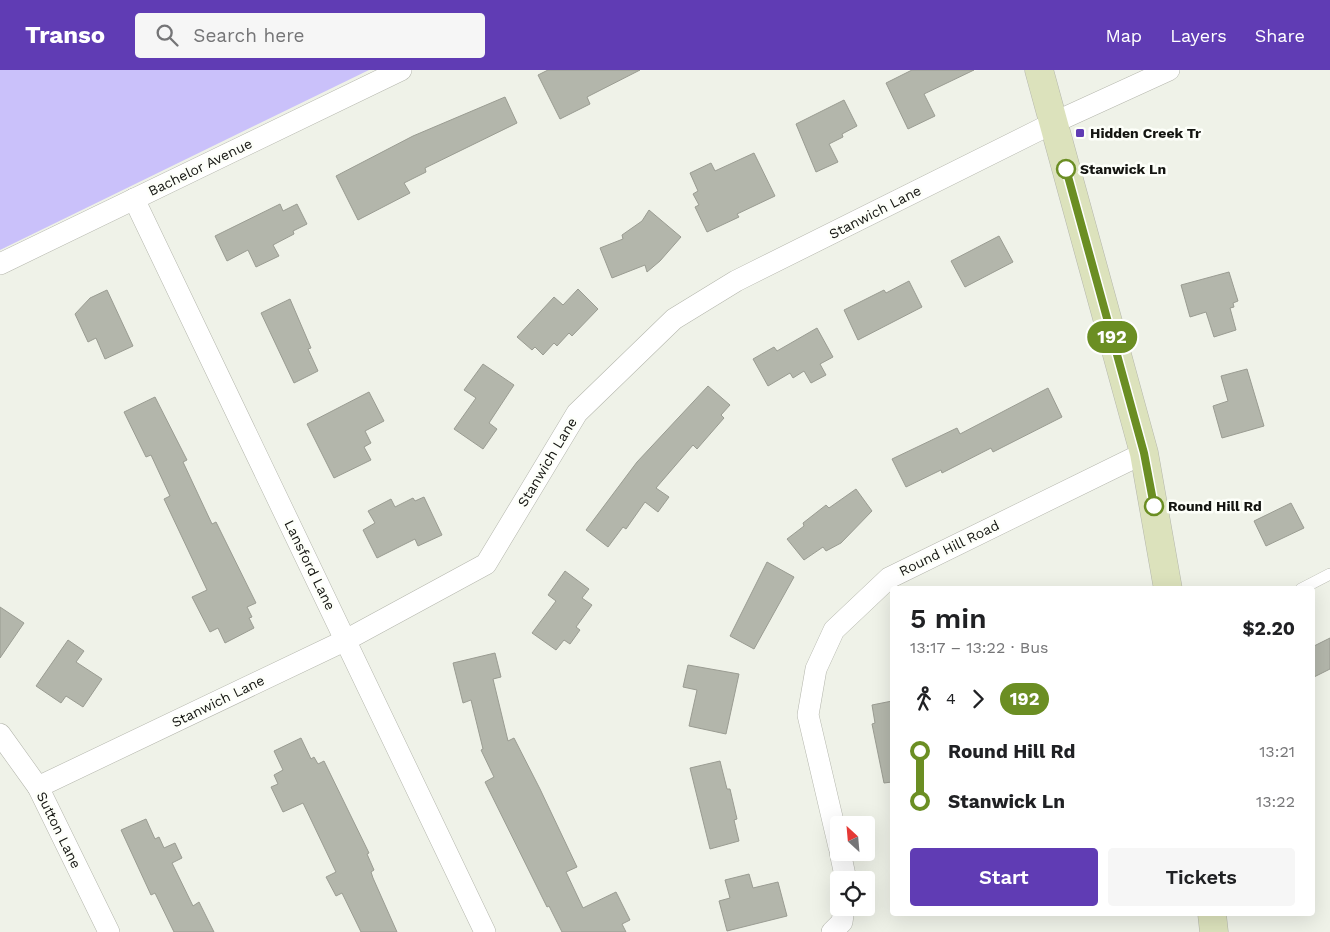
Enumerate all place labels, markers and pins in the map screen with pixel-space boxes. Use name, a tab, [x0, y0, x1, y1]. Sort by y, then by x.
place label: Hidden Creek Tr	[1090, 125, 1201, 141]
marker: Hidden Creek Tr	[1074, 127, 1086, 139]
marker: Stanwick Ln	[1056, 159, 1076, 179]
place label: Stanwick Ln	[1080, 161, 1166, 177]
marker: Round Hill Rd	[1144, 496, 1164, 516]
place label: Round Hill Rd	[1168, 498, 1262, 514]

